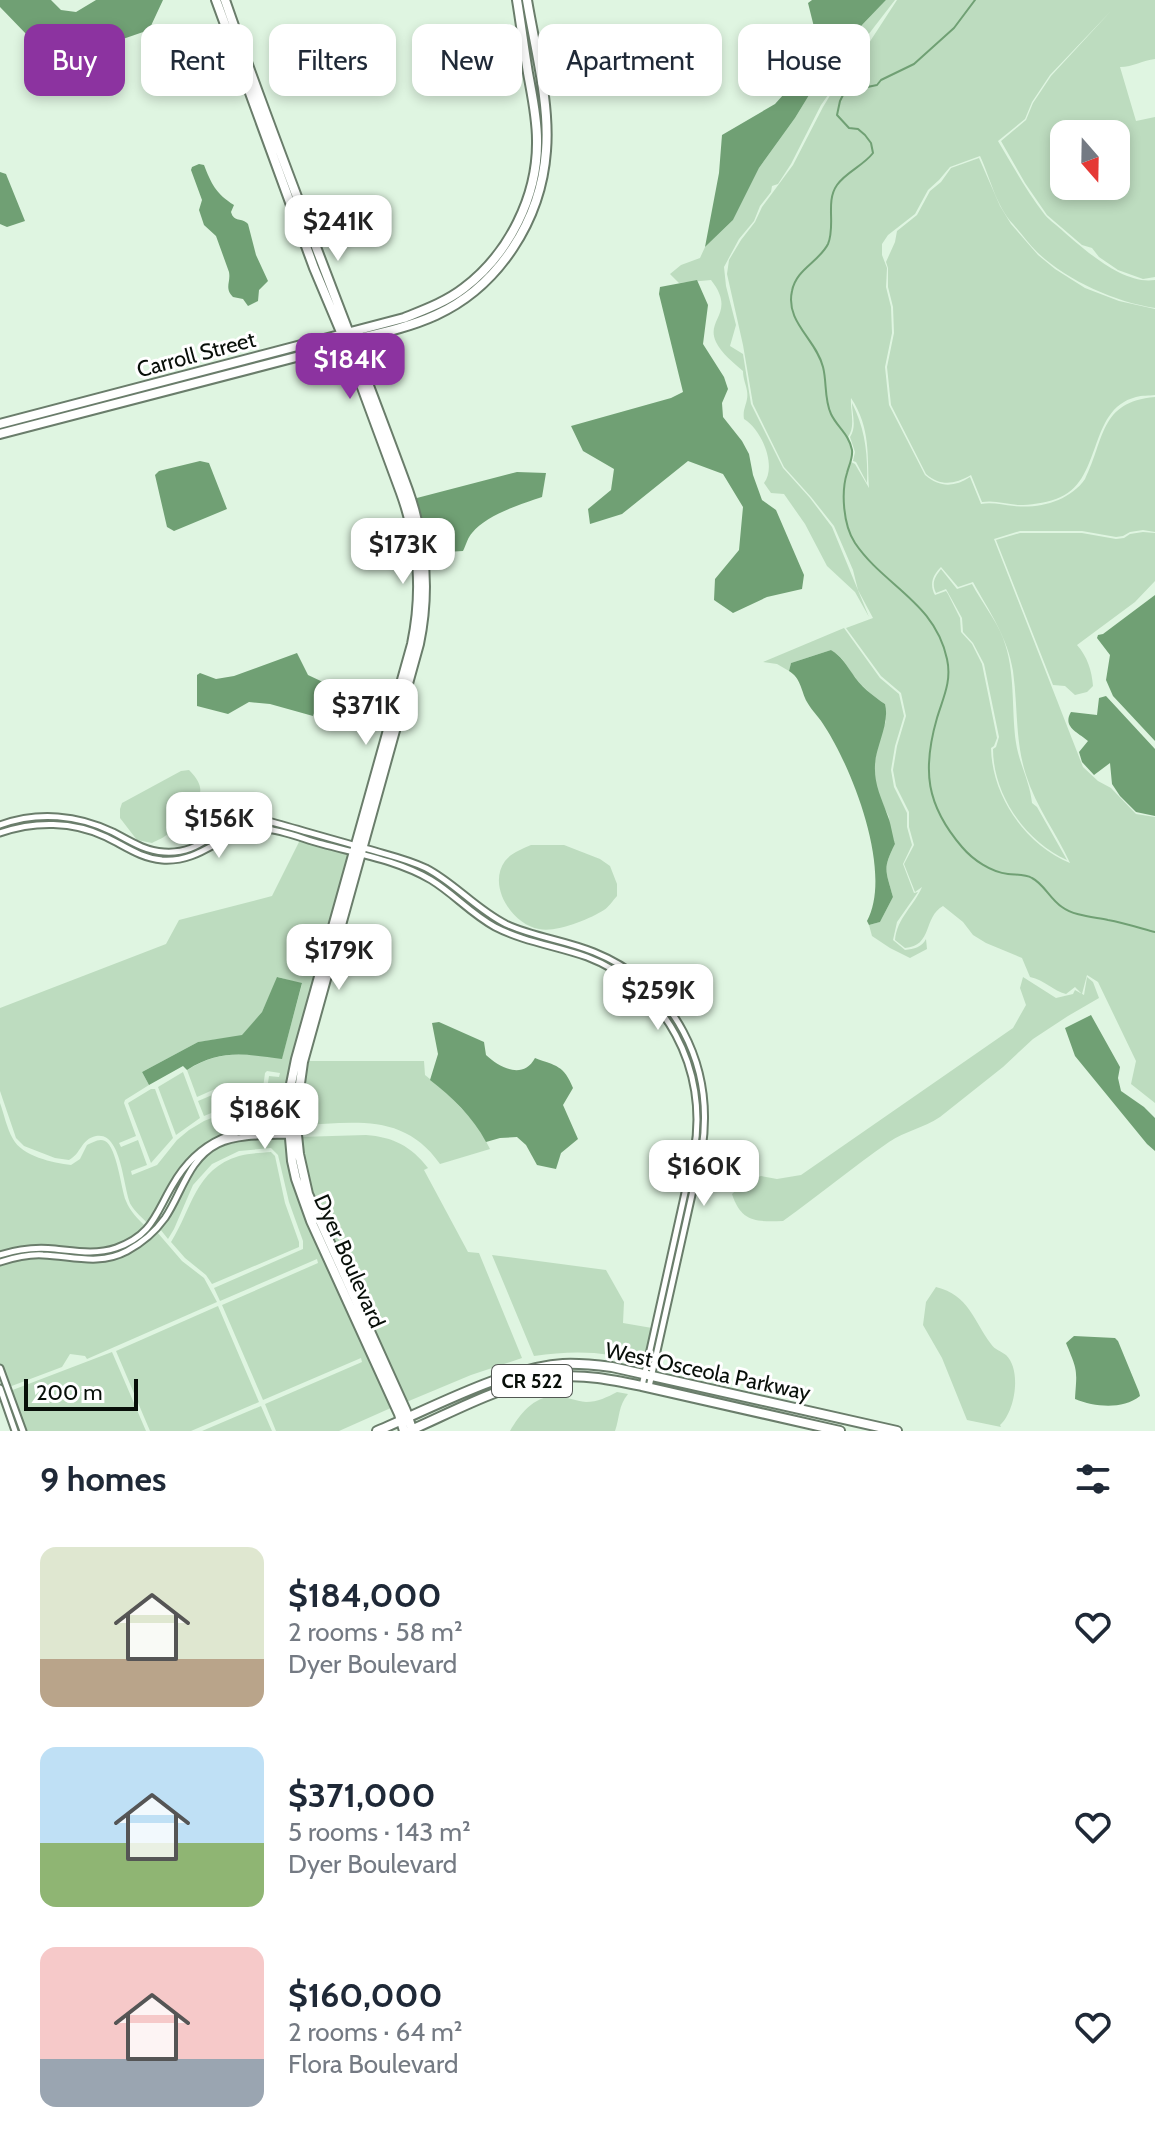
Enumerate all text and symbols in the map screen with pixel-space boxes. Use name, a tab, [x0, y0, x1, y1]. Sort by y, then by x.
chip: Buy	[24, 24, 125, 96]
chip: Rent	[141, 24, 253, 96]
chip: Filters	[269, 24, 396, 96]
chip: New	[412, 24, 522, 96]
chip: Apartment	[538, 24, 722, 96]
chip: House	[738, 24, 870, 96]
north arrow	[1050, 120, 1130, 200]
map controls	[1050, 120, 1130, 200]
pin: $241K	[282, 195, 394, 263]
text: $241K	[303, 205, 373, 237]
street label: Carroll Street	[134, 326, 259, 383]
pin: $184K	[294, 333, 406, 401]
text: $184K	[314, 343, 386, 375]
pin: $173K	[347, 518, 459, 586]
text: $173K	[369, 528, 437, 560]
pin: $371K	[310, 679, 422, 747]
text: $371K	[332, 689, 400, 721]
pin: $156K	[163, 792, 275, 860]
text: $156K	[184, 802, 254, 834]
pin: $179K	[283, 924, 395, 992]
text: $179K	[305, 934, 373, 966]
pin: $259K	[602, 964, 714, 1032]
text: $259K	[621, 974, 695, 1006]
pin: $186K	[209, 1083, 321, 1151]
text: $186K	[229, 1093, 301, 1125]
pin: $160K	[648, 1140, 760, 1208]
text: $160K	[667, 1150, 741, 1182]
street label: Dyer Boulevard	[308, 1190, 391, 1332]
street label: West Osceola Parkway	[603, 1337, 813, 1406]
road number: CR 522	[492, 1365, 572, 1397]
scale bar	[24, 1375, 138, 1411]
text: 200 m	[36, 1379, 102, 1406]
icon: filters	[1071, 1457, 1115, 1501]
text: 9 homes	[40, 1458, 166, 1500]
text: $184,000	[288, 1574, 442, 1616]
icon: home	[104, 1579, 200, 1675]
icon: heart	[1071, 1605, 1115, 1649]
text: 2 rooms · 58 m²	[288, 1616, 463, 1648]
text: Dyer Boulevard	[288, 1648, 457, 1680]
text: $371,000	[288, 1774, 436, 1816]
icon: home	[104, 1779, 200, 1875]
icon: heart	[1071, 1805, 1115, 1849]
text: 5 rooms · 143 m²	[288, 1816, 471, 1848]
text: Dyer Boulevard	[288, 1848, 457, 1880]
text: $160,000	[288, 1974, 443, 2016]
icon: home	[104, 1979, 200, 2075]
icon: heart	[1071, 2005, 1115, 2049]
text: 2 rooms · 64 m²	[288, 2016, 463, 2048]
text: Flora Boulevard	[288, 2048, 458, 2080]

